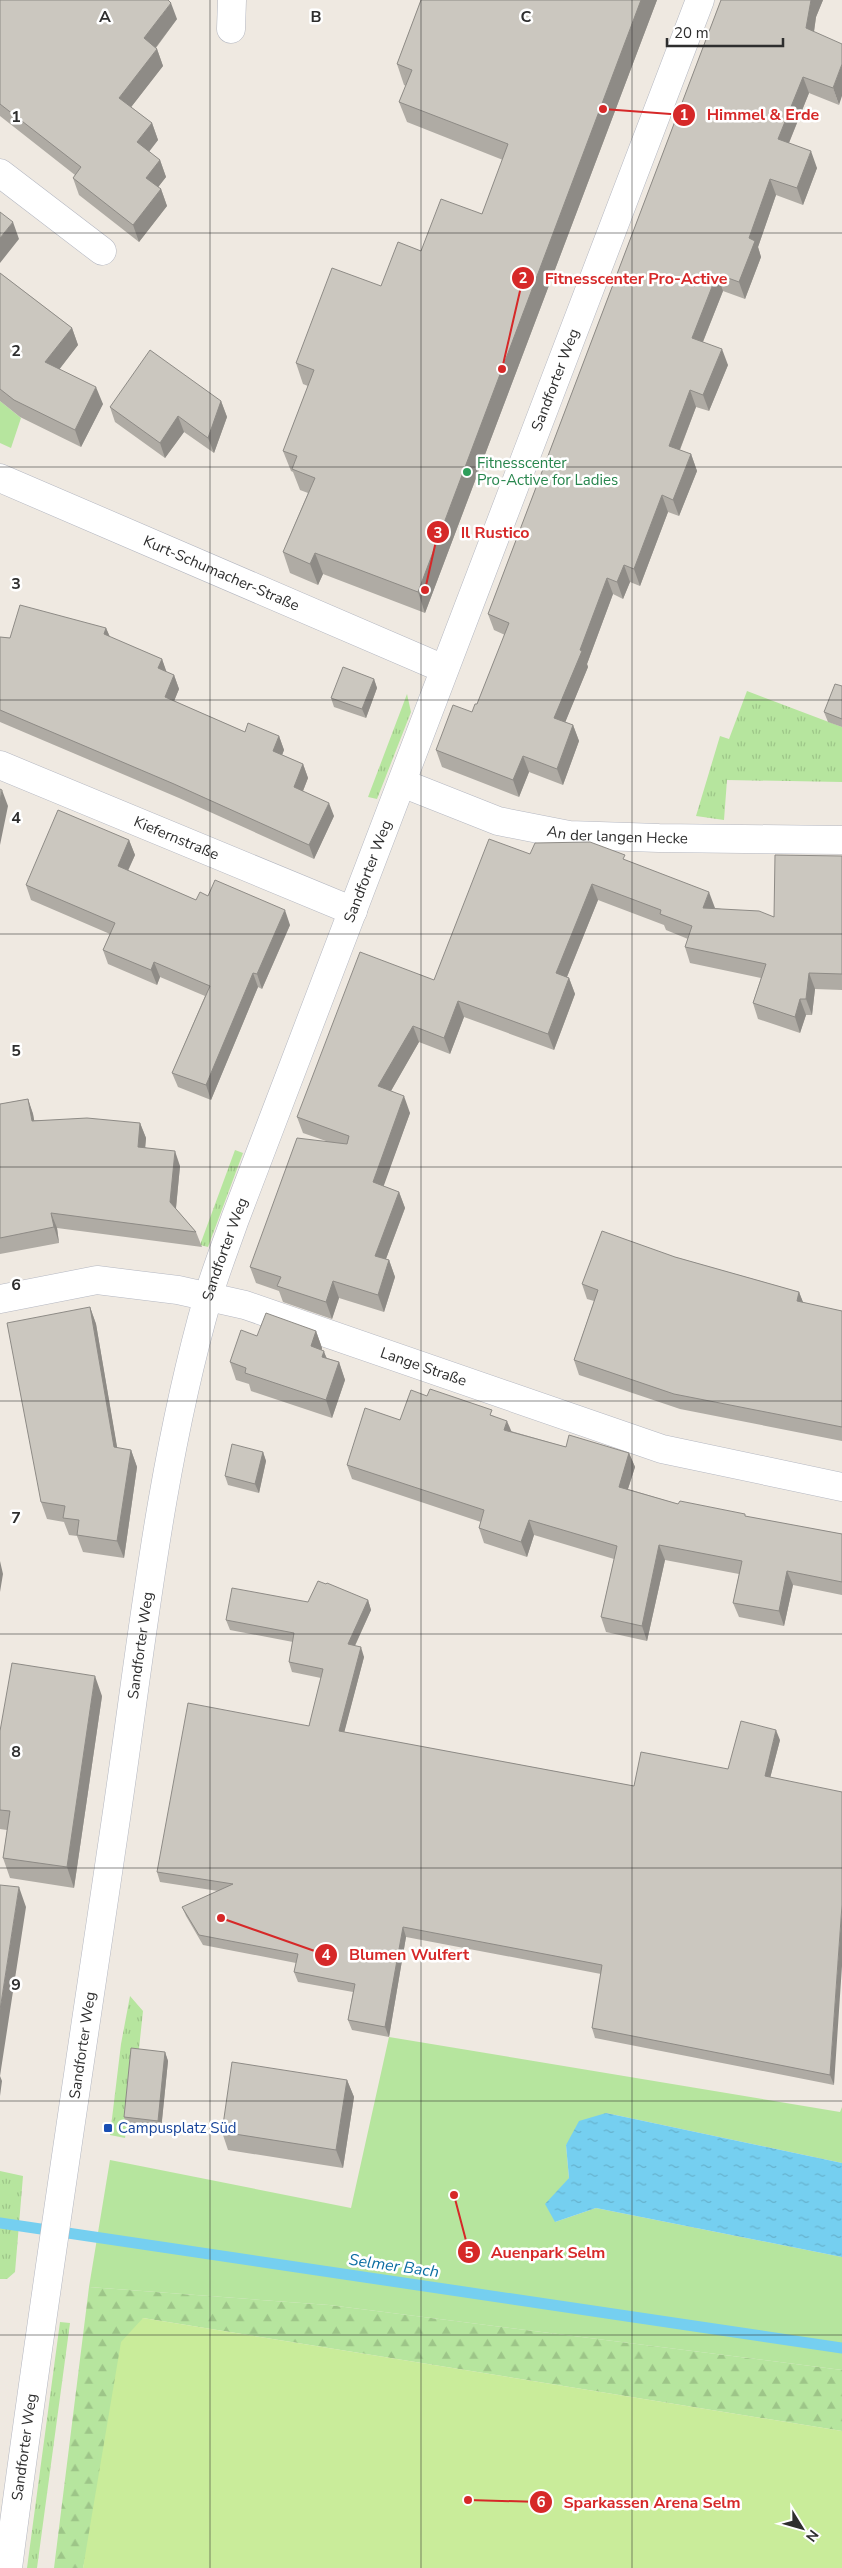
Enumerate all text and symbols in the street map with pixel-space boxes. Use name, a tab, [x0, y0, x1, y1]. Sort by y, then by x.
text: A	[99, 6, 111, 28]
text: B	[310, 6, 322, 28]
text: C	[521, 6, 532, 28]
scale bar	[667, 15, 783, 47]
text: 20 m	[674, 23, 709, 43]
callout: Himmel & Erde	[671, 99, 829, 130]
text: Himmel & Erde	[707, 104, 820, 126]
text: 1	[679, 105, 689, 125]
text: 1	[11, 106, 21, 128]
callout: Fitnesscenter Pro-Active	[510, 263, 738, 294]
text: 2	[518, 268, 528, 288]
text: Fitnesscenter Pro-Active	[545, 268, 728, 290]
street label: Sandforter Weg	[526, 326, 584, 434]
text: 2	[11, 340, 21, 362]
place label: Fitnesscenter Pro-Active for Ladies	[477, 453, 618, 490]
marker: Fitnesscenter Pro-Active for Ladies	[461, 466, 473, 478]
callout: Il Rustico	[425, 517, 539, 548]
text: Il Rustico	[461, 522, 529, 544]
text: 3	[433, 523, 443, 543]
street label: Kurt-Schumacher-Straße	[140, 531, 303, 616]
text: 3	[11, 573, 21, 595]
text: 4	[11, 807, 21, 829]
street label: Kiefernstraße	[131, 811, 222, 865]
street label: Sandforter Weg	[339, 817, 396, 925]
street label: An der langen Hecke	[545, 821, 688, 848]
text: 5	[11, 1040, 21, 1062]
street label: Sandforter Weg	[197, 1195, 252, 1303]
text: 6	[11, 1274, 21, 1296]
street label: Lange Straße	[378, 1342, 469, 1391]
text: 7	[11, 1507, 21, 1529]
street label: Sandforter Weg	[123, 1590, 158, 1700]
text: 8	[11, 1741, 21, 1763]
callout: Blumen Wulfert	[314, 1939, 479, 1970]
text: Blumen Wulfert	[349, 1944, 470, 1966]
text: 4	[321, 1945, 331, 1965]
text: 9	[11, 1974, 21, 1996]
street label: Sandforter Weg	[65, 1990, 100, 2100]
place label: Campusplatz Süd	[118, 2118, 237, 2138]
marker: Campusplatz Süd	[102, 2122, 114, 2134]
callout: Auenpark Selm	[456, 2237, 616, 2268]
text: Auenpark Selm	[491, 2242, 605, 2264]
text: 5	[464, 2243, 474, 2263]
water label: Selmer Bach	[347, 2249, 440, 2283]
street label: Sandforter Weg	[7, 2392, 42, 2502]
callout: Sparkassen Arena Selm	[529, 2486, 751, 2517]
text: 6	[536, 2492, 546, 2512]
text: Sparkassen Arena Selm	[564, 2492, 741, 2514]
north arrow	[777, 2503, 827, 2553]
text: N	[801, 2526, 823, 2545]

